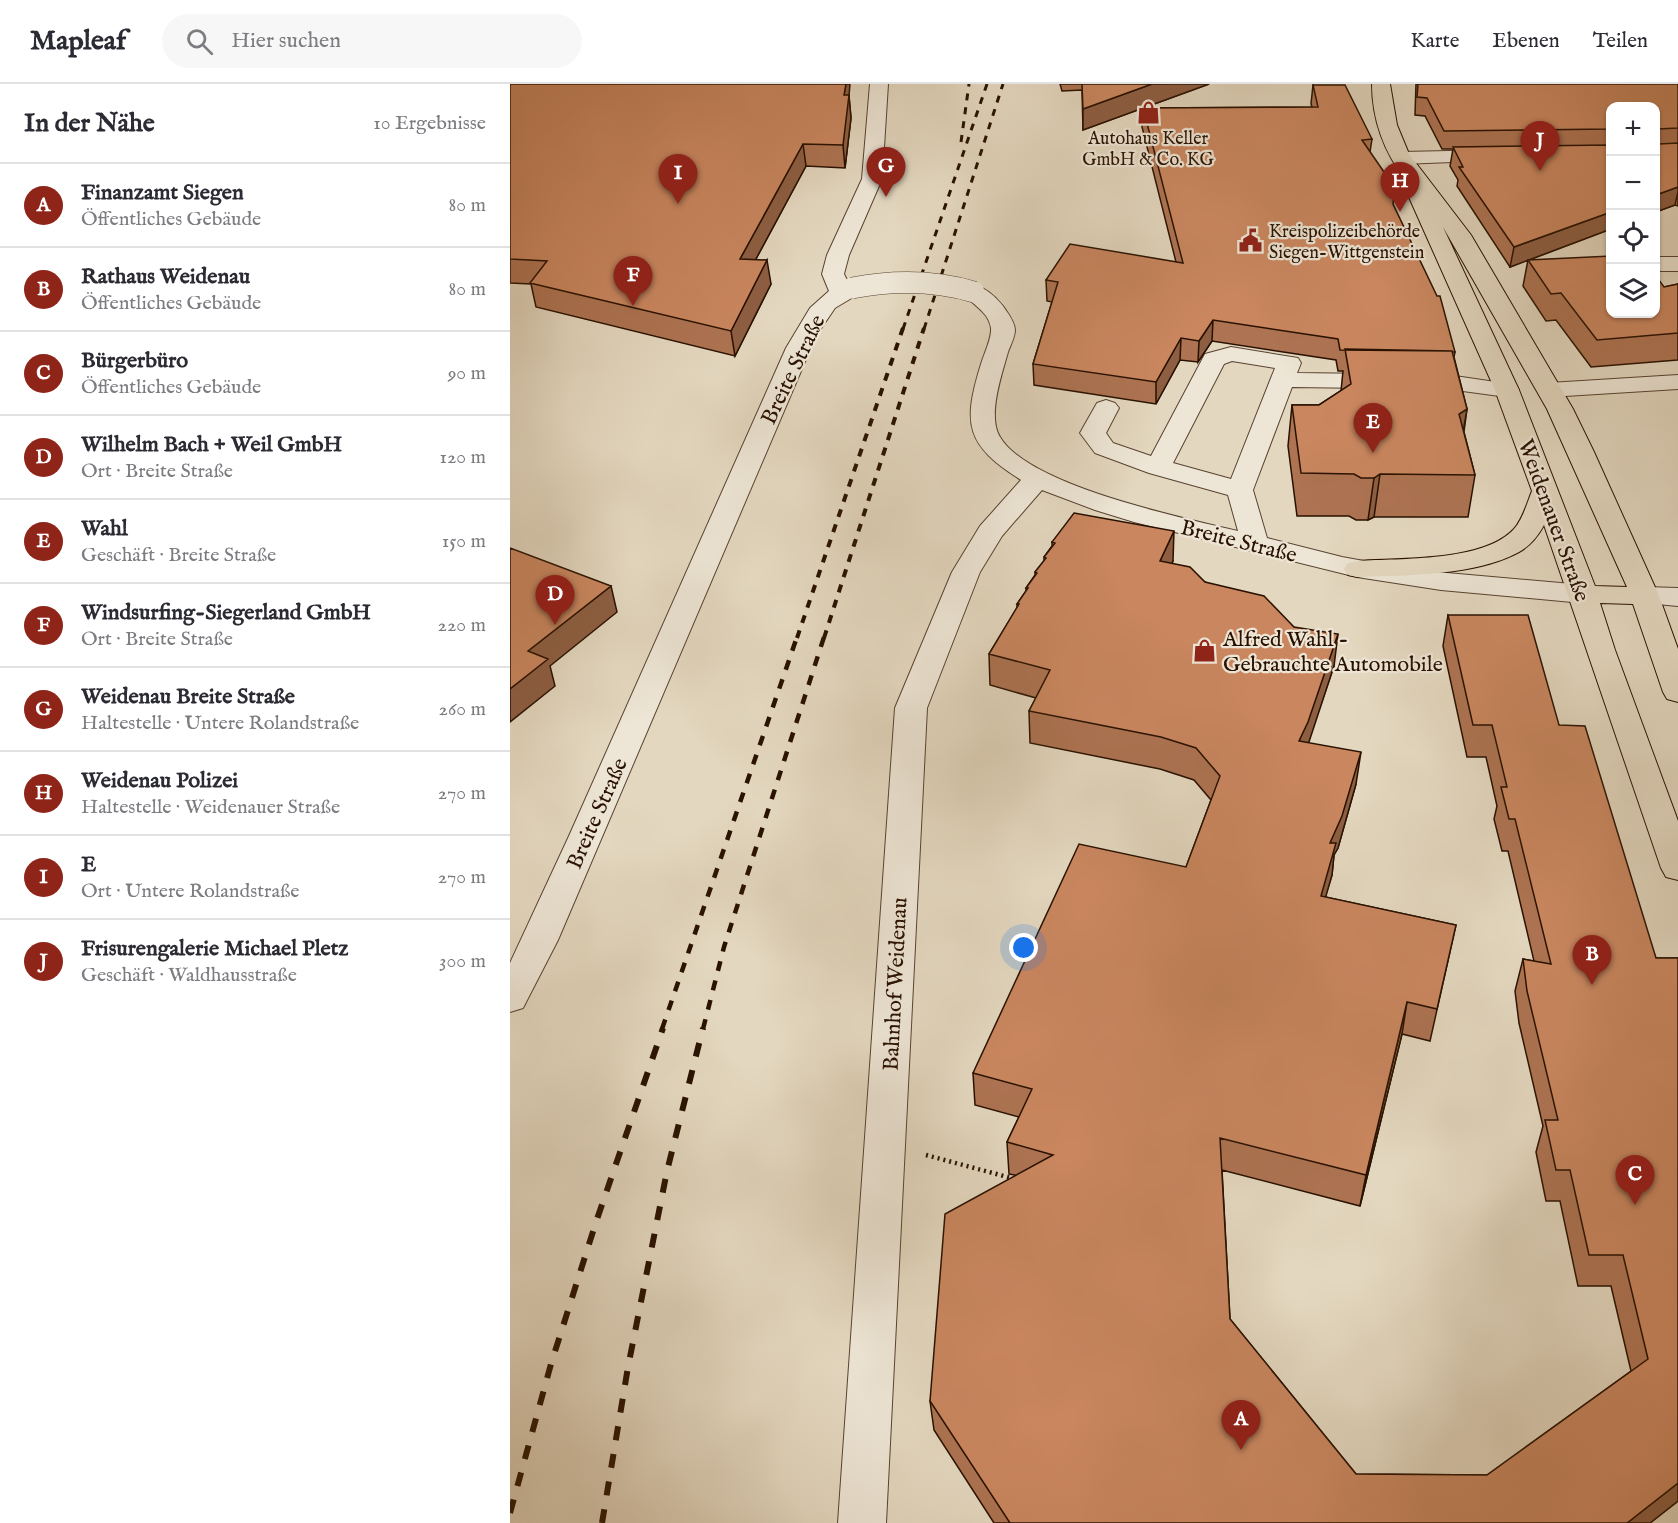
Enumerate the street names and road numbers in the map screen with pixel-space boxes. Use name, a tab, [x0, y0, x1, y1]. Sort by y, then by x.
street label: Breite Straße	[755, 310, 832, 429]
street label: Weidenauer Straße	[1511, 436, 1596, 606]
street label: Breite Straße	[1177, 514, 1300, 570]
street label: Breite Straße	[561, 754, 635, 874]
street label: Bahnhof Weidenau	[877, 897, 915, 1072]

